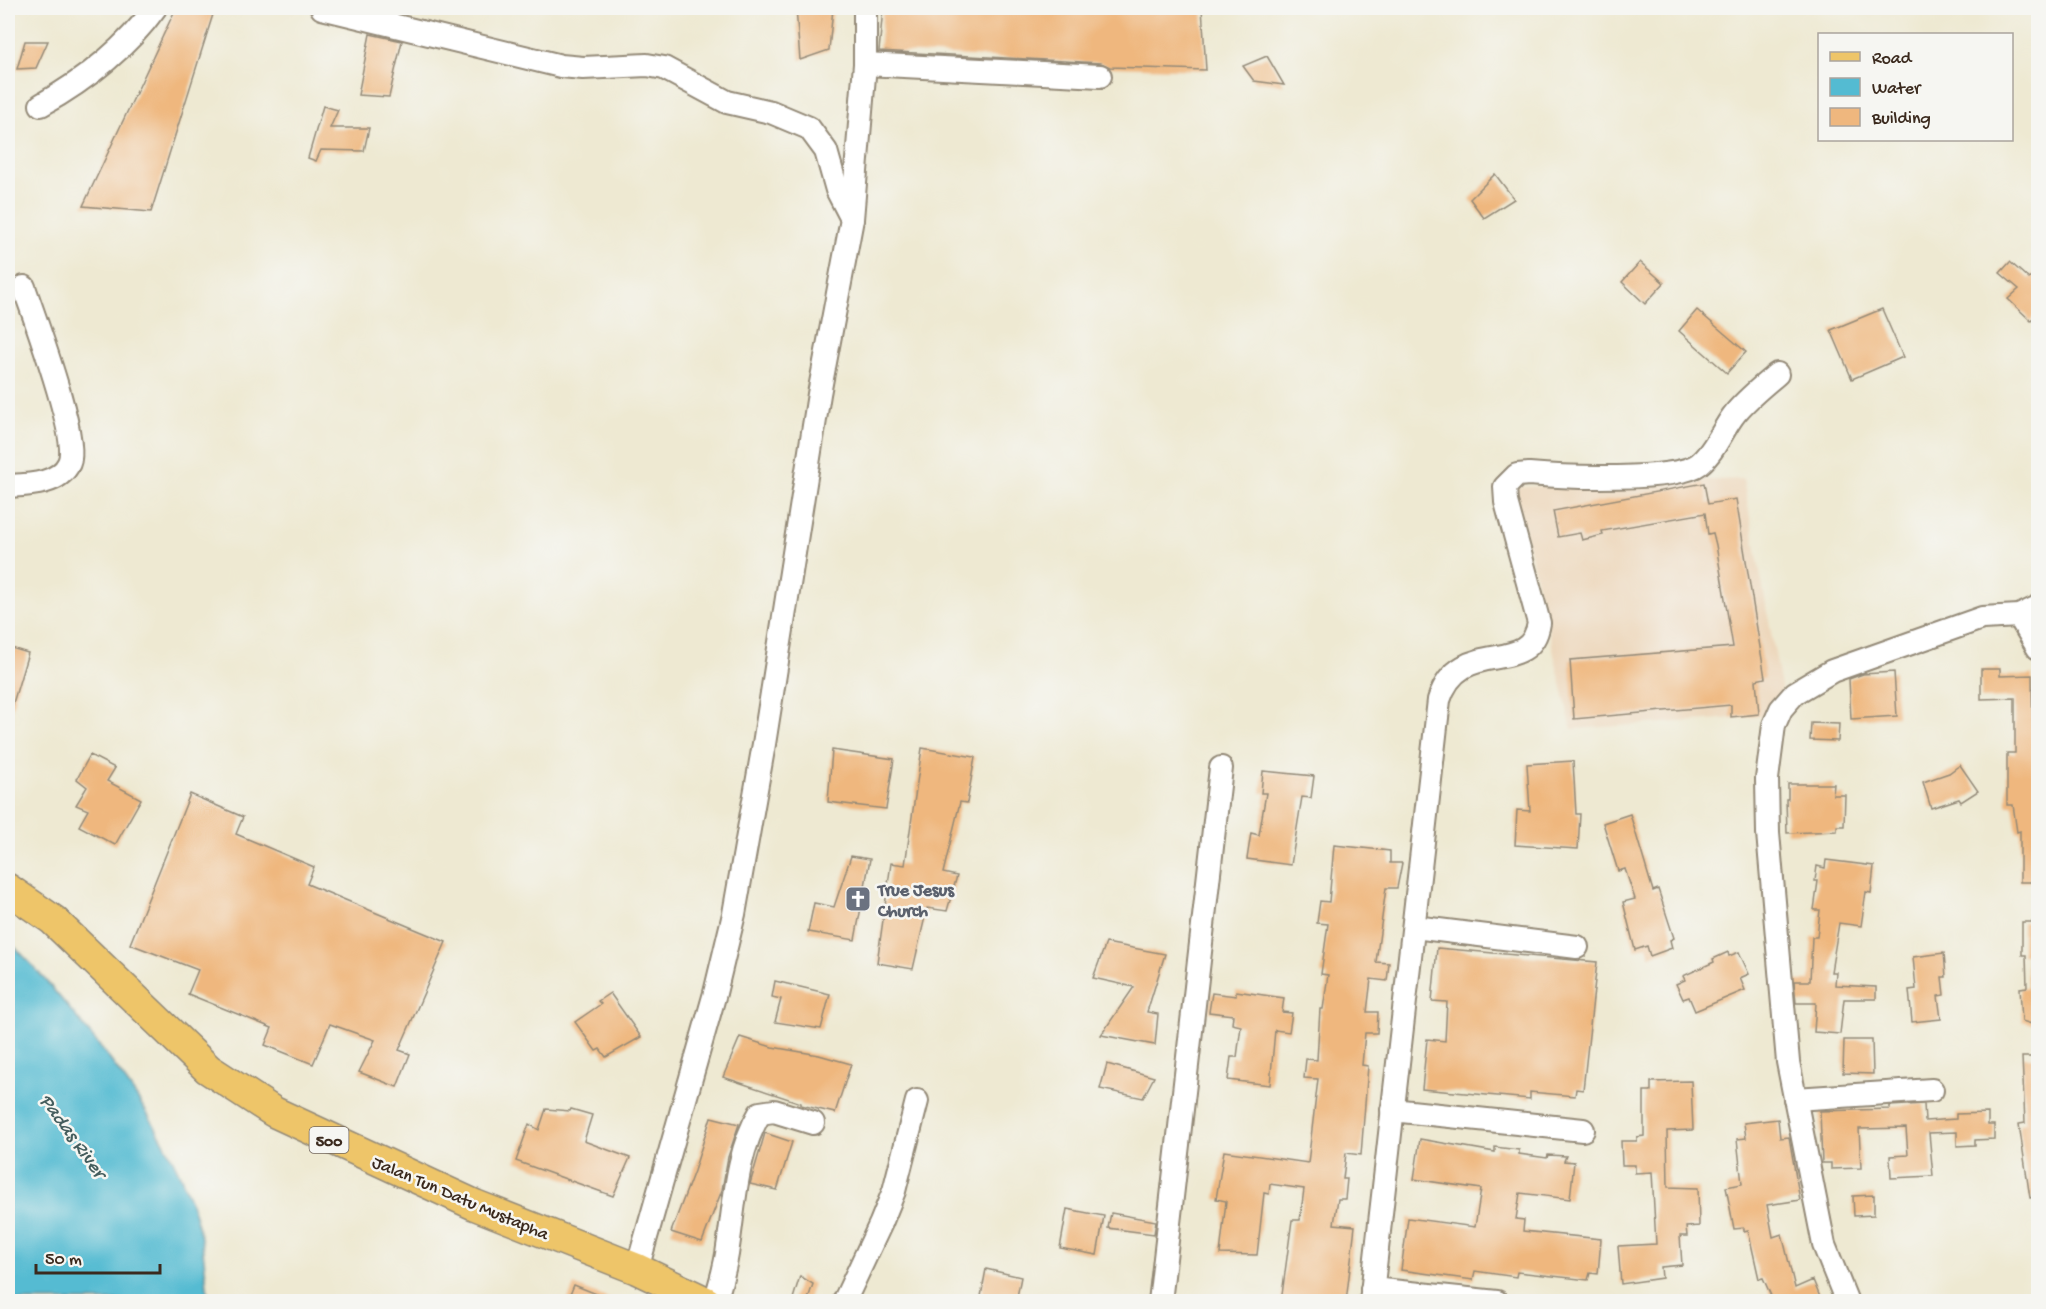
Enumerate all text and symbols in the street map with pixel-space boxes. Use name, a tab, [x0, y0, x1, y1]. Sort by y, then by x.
legend	[1818, 33, 2013, 141]
text: Road	[1872, 49, 1913, 70]
text: Water	[1872, 79, 1922, 100]
text: Building	[1871, 109, 1931, 130]
place label: True Jesus Church	[876, 881, 955, 923]
church icon: True Jesus Church	[843, 884, 873, 914]
water label: Padas River	[33, 1091, 112, 1187]
road number: 500	[310, 1127, 348, 1153]
street label: Jalan Tun Datu Mustapha	[369, 1153, 552, 1246]
scale bar	[36, 1237, 160, 1275]
text: 50 m	[45, 1250, 82, 1271]

